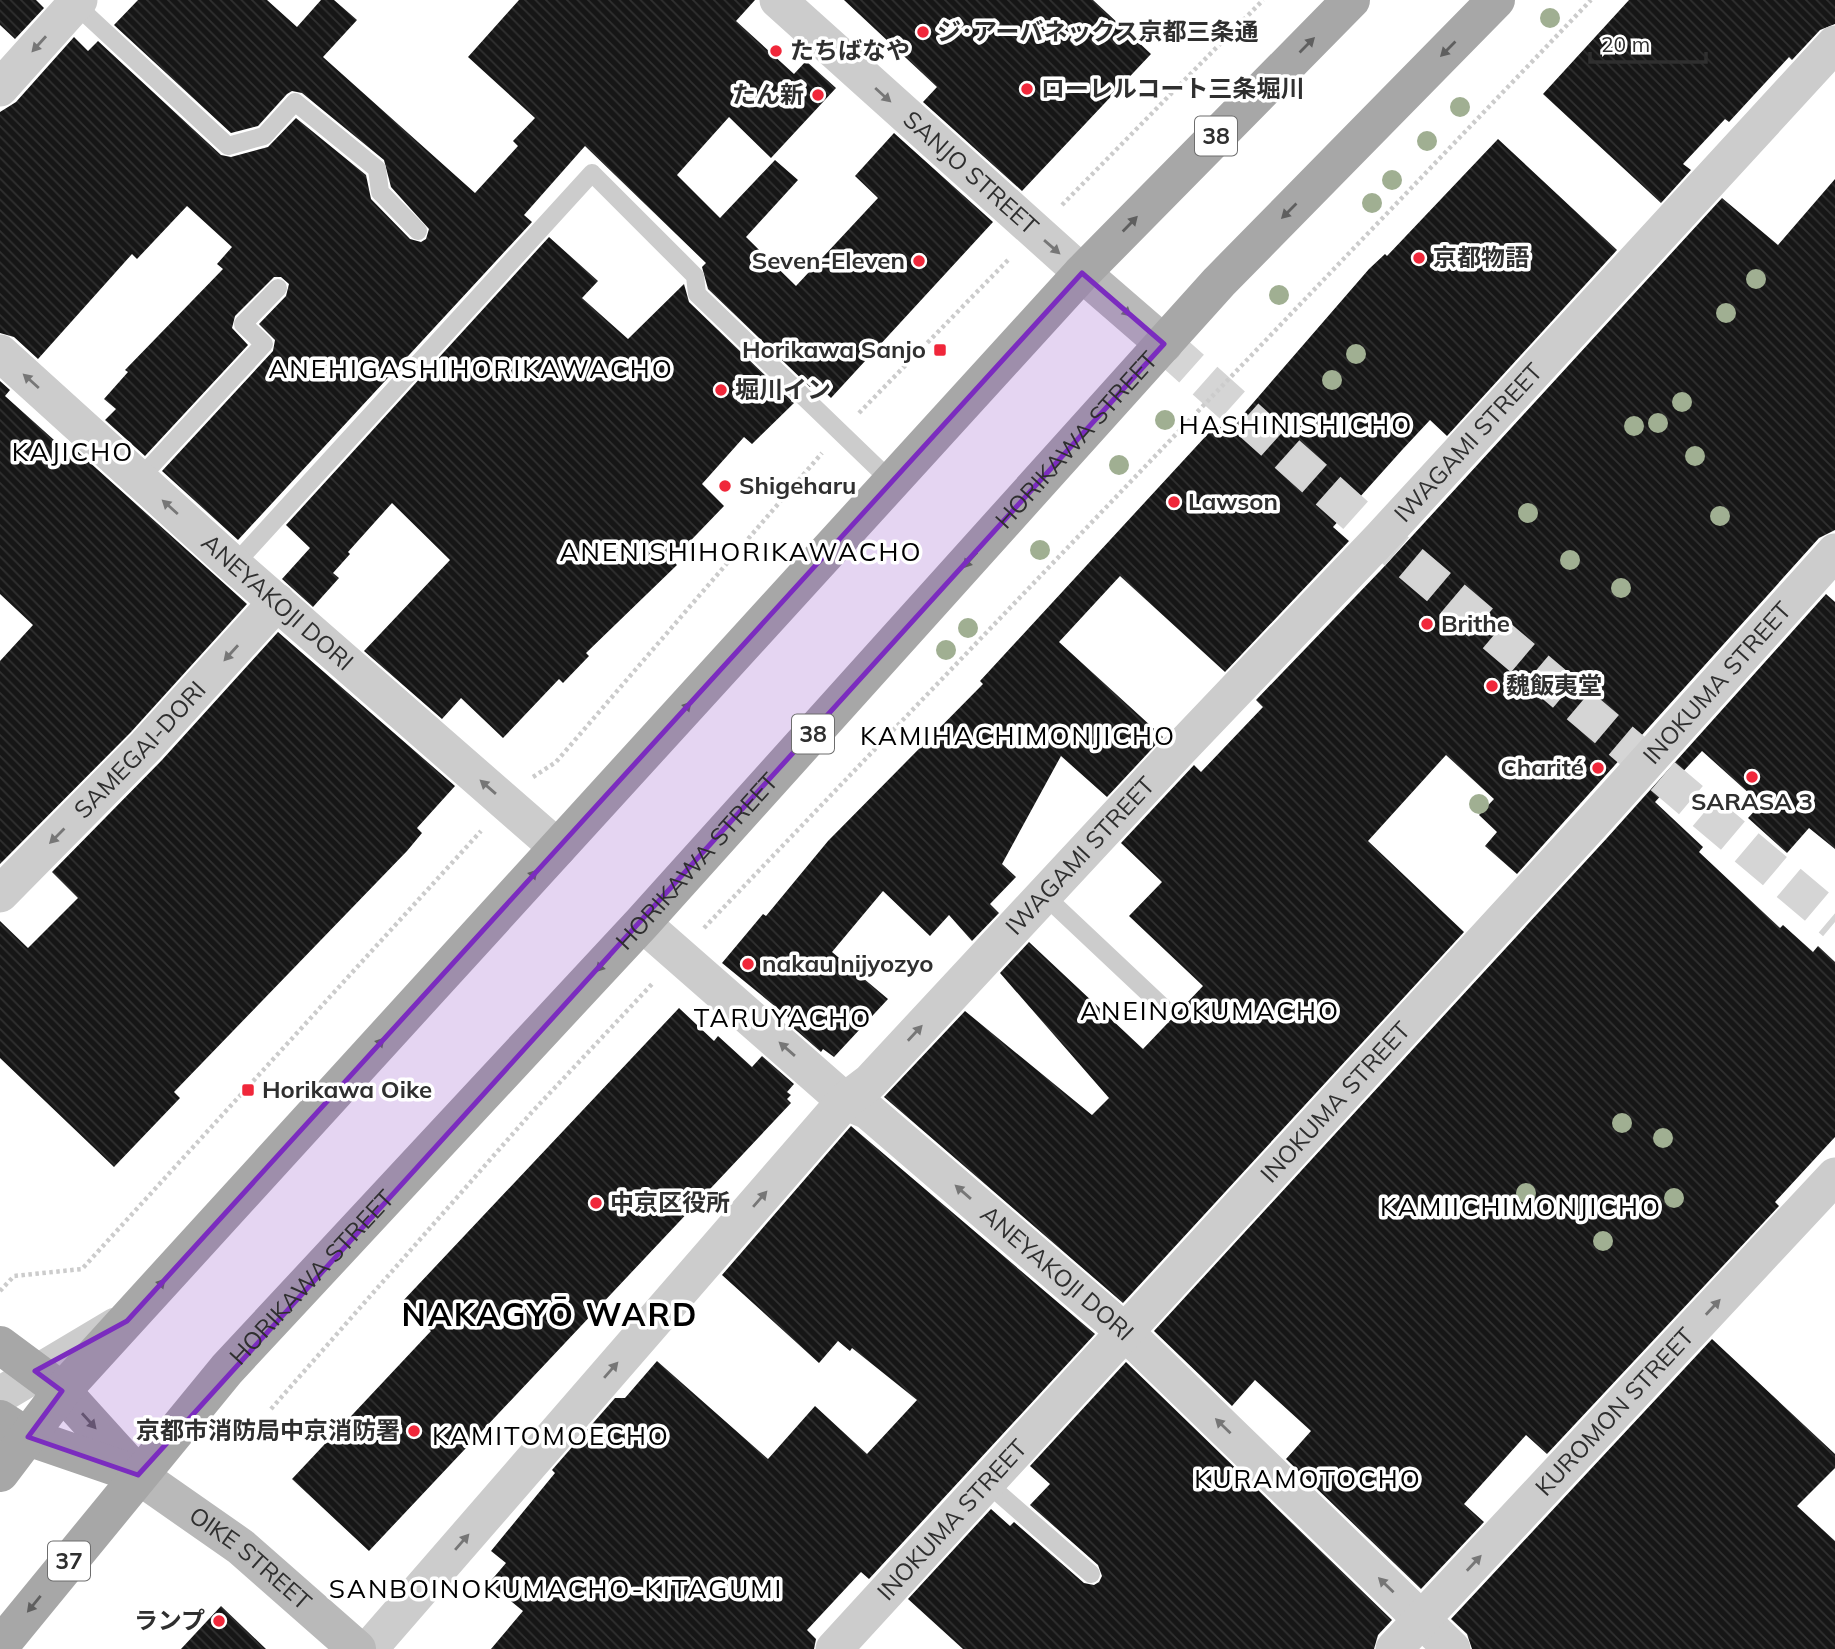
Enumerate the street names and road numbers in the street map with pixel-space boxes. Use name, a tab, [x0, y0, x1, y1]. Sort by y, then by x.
street label: SANJO STREET	[898, 104, 1046, 241]
road number: 38	[1195, 116, 1237, 155]
street label: HORIKAWA STREET	[988, 344, 1164, 534]
street label: IWAGAMI STREET	[1387, 356, 1549, 528]
street label: ANEYAKOJI DORI	[196, 527, 360, 676]
street label: INOKUMA STREET	[1636, 595, 1798, 770]
street label: SAMEGAI-DORI	[67, 674, 212, 824]
road number: 38	[792, 714, 834, 754]
street label: HORIKAWA STREET	[609, 766, 784, 956]
street label: IWAGAMI STREET	[999, 770, 1161, 941]
street label: INOKUMA STREET	[1254, 1015, 1417, 1188]
street label: HORIKAWA STREET	[223, 1183, 400, 1371]
street label: ANEYAKOJI DORI	[975, 1199, 1140, 1346]
street label: KUROMON STREET	[1529, 1321, 1700, 1502]
street label: INOKUMA STREET	[870, 1432, 1033, 1606]
street label: OIKE STREET	[184, 1500, 318, 1616]
road number: 37	[48, 1542, 90, 1580]

